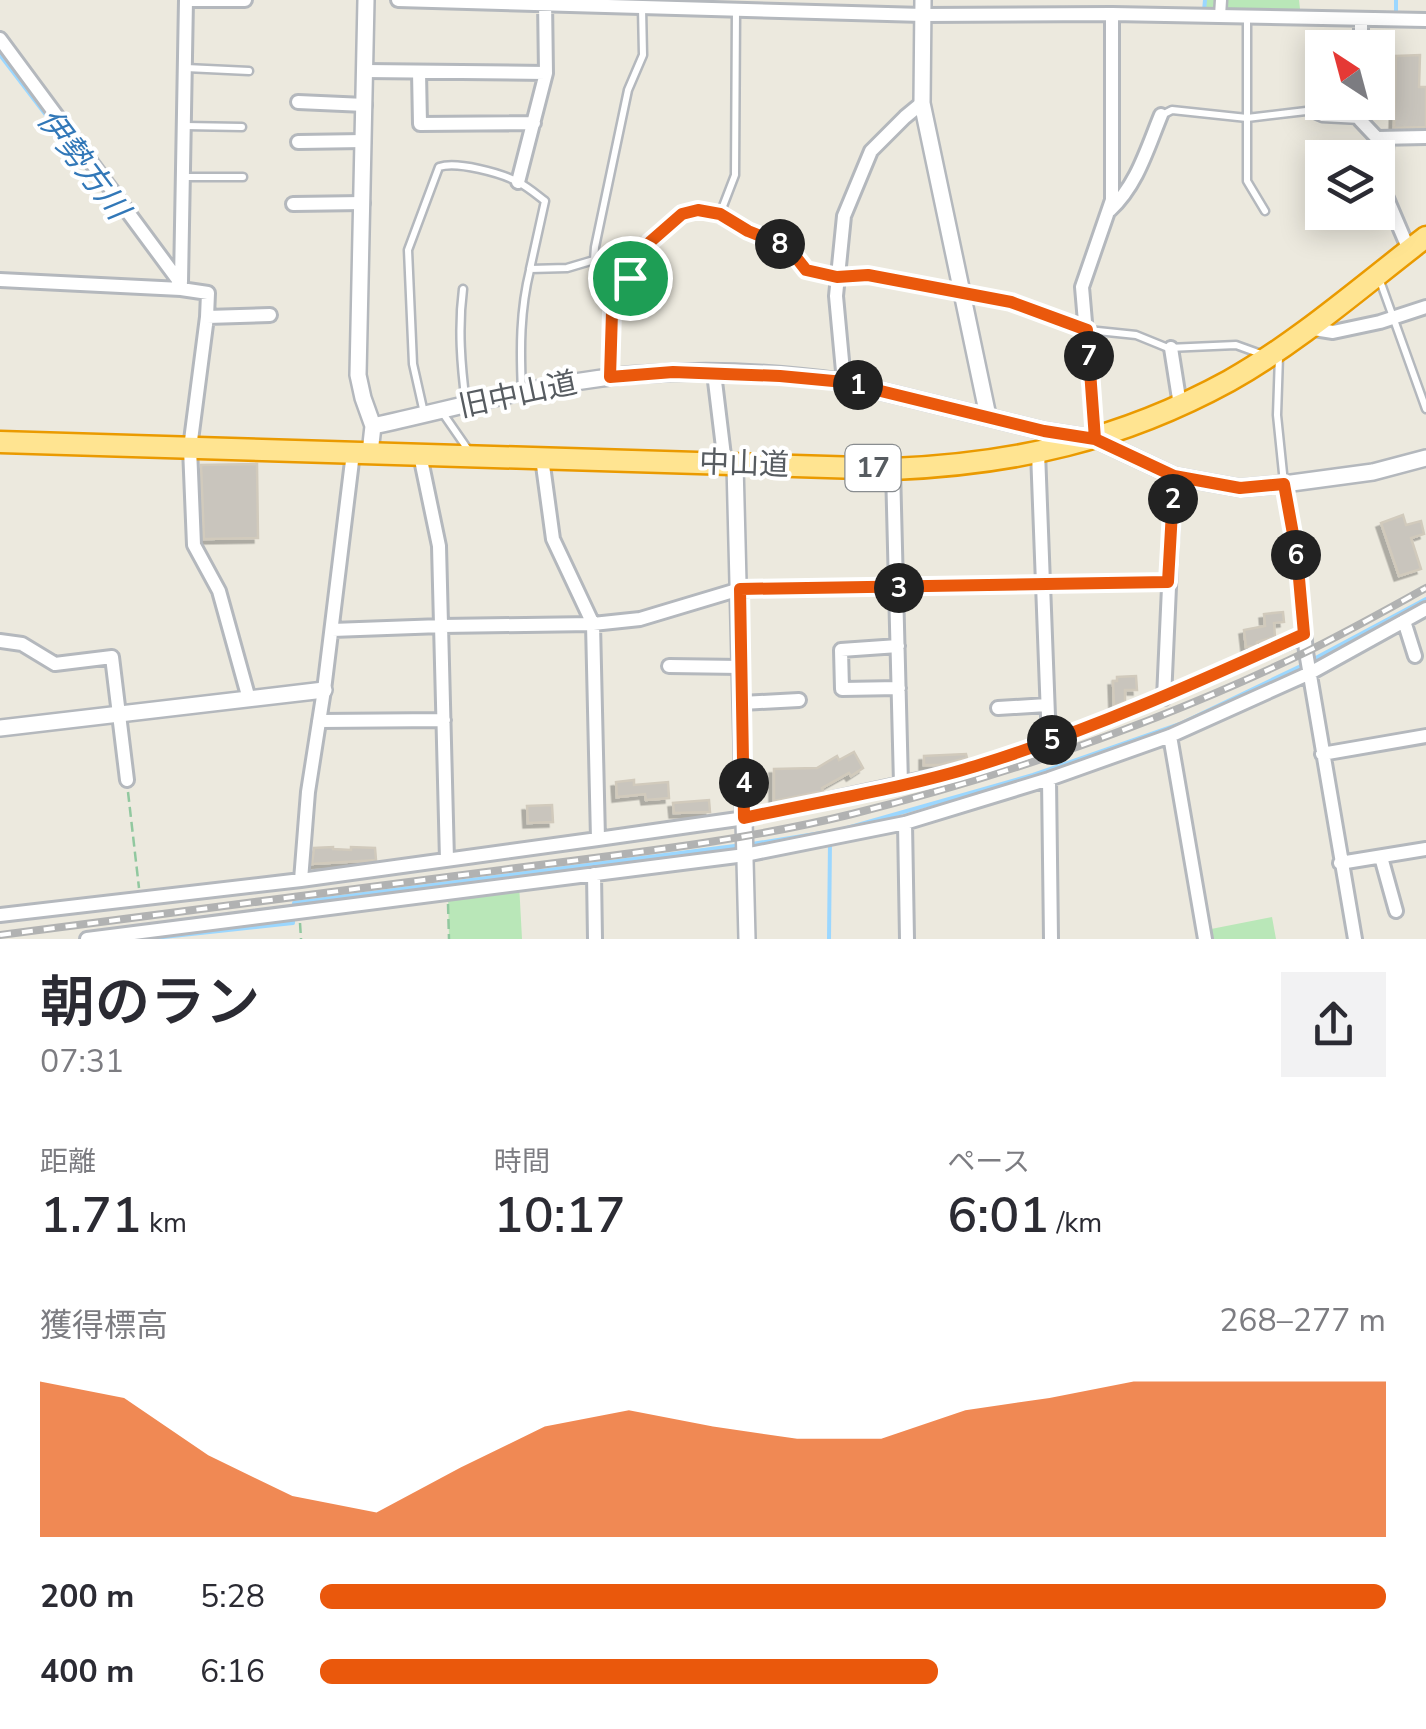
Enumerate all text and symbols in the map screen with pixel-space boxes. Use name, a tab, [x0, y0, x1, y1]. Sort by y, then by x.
north arrow	[1305, 30, 1395, 120]
map controls	[1305, 30, 1395, 230]
water label: 伊勢方川	[27, 100, 140, 230]
button: layers	[1305, 140, 1395, 230]
pin: 8	[755, 219, 805, 269]
text: 8	[772, 225, 788, 263]
pin	[588, 236, 673, 321]
icon: arrive	[603, 251, 658, 306]
pin: 7	[1064, 331, 1114, 381]
text: 7	[1081, 337, 1097, 375]
pin: 1	[833, 360, 883, 410]
street label: 旧中山道	[455, 362, 581, 428]
text: 1	[850, 366, 866, 404]
street label: 中山道	[698, 442, 790, 486]
road number: 17	[846, 445, 900, 491]
pin: 2	[1148, 474, 1198, 524]
text: 2	[1165, 480, 1181, 518]
pin: 6	[1271, 530, 1321, 580]
text: 6	[1288, 536, 1304, 574]
pin: 3	[874, 563, 924, 613]
text: 3	[891, 569, 907, 607]
pin: 5	[1027, 715, 1077, 765]
text: 5	[1044, 721, 1060, 759]
pin: 4	[719, 758, 769, 808]
text: 4	[736, 764, 752, 802]
text: 朝のラン	[40, 965, 260, 1040]
button: share	[1281, 972, 1386, 1077]
text: 07:31	[40, 1040, 124, 1083]
text: 距離	[40, 1143, 96, 1181]
text: 時間	[494, 1143, 550, 1181]
text: ペース	[947, 1143, 1030, 1181]
text: 1.71	[40, 1181, 142, 1250]
text: 10:17	[494, 1181, 626, 1250]
text: 6:01	[947, 1181, 1049, 1250]
text: km	[142, 1204, 187, 1242]
text: /km	[1049, 1204, 1102, 1242]
text: 268–277 m	[1219, 1299, 1386, 1342]
text: 獲得標高	[40, 1304, 168, 1347]
text: 200 m	[40, 1575, 134, 1618]
text: 5:28	[200, 1575, 265, 1618]
text: 400 m	[40, 1650, 134, 1693]
text: 6:16	[200, 1650, 265, 1693]

